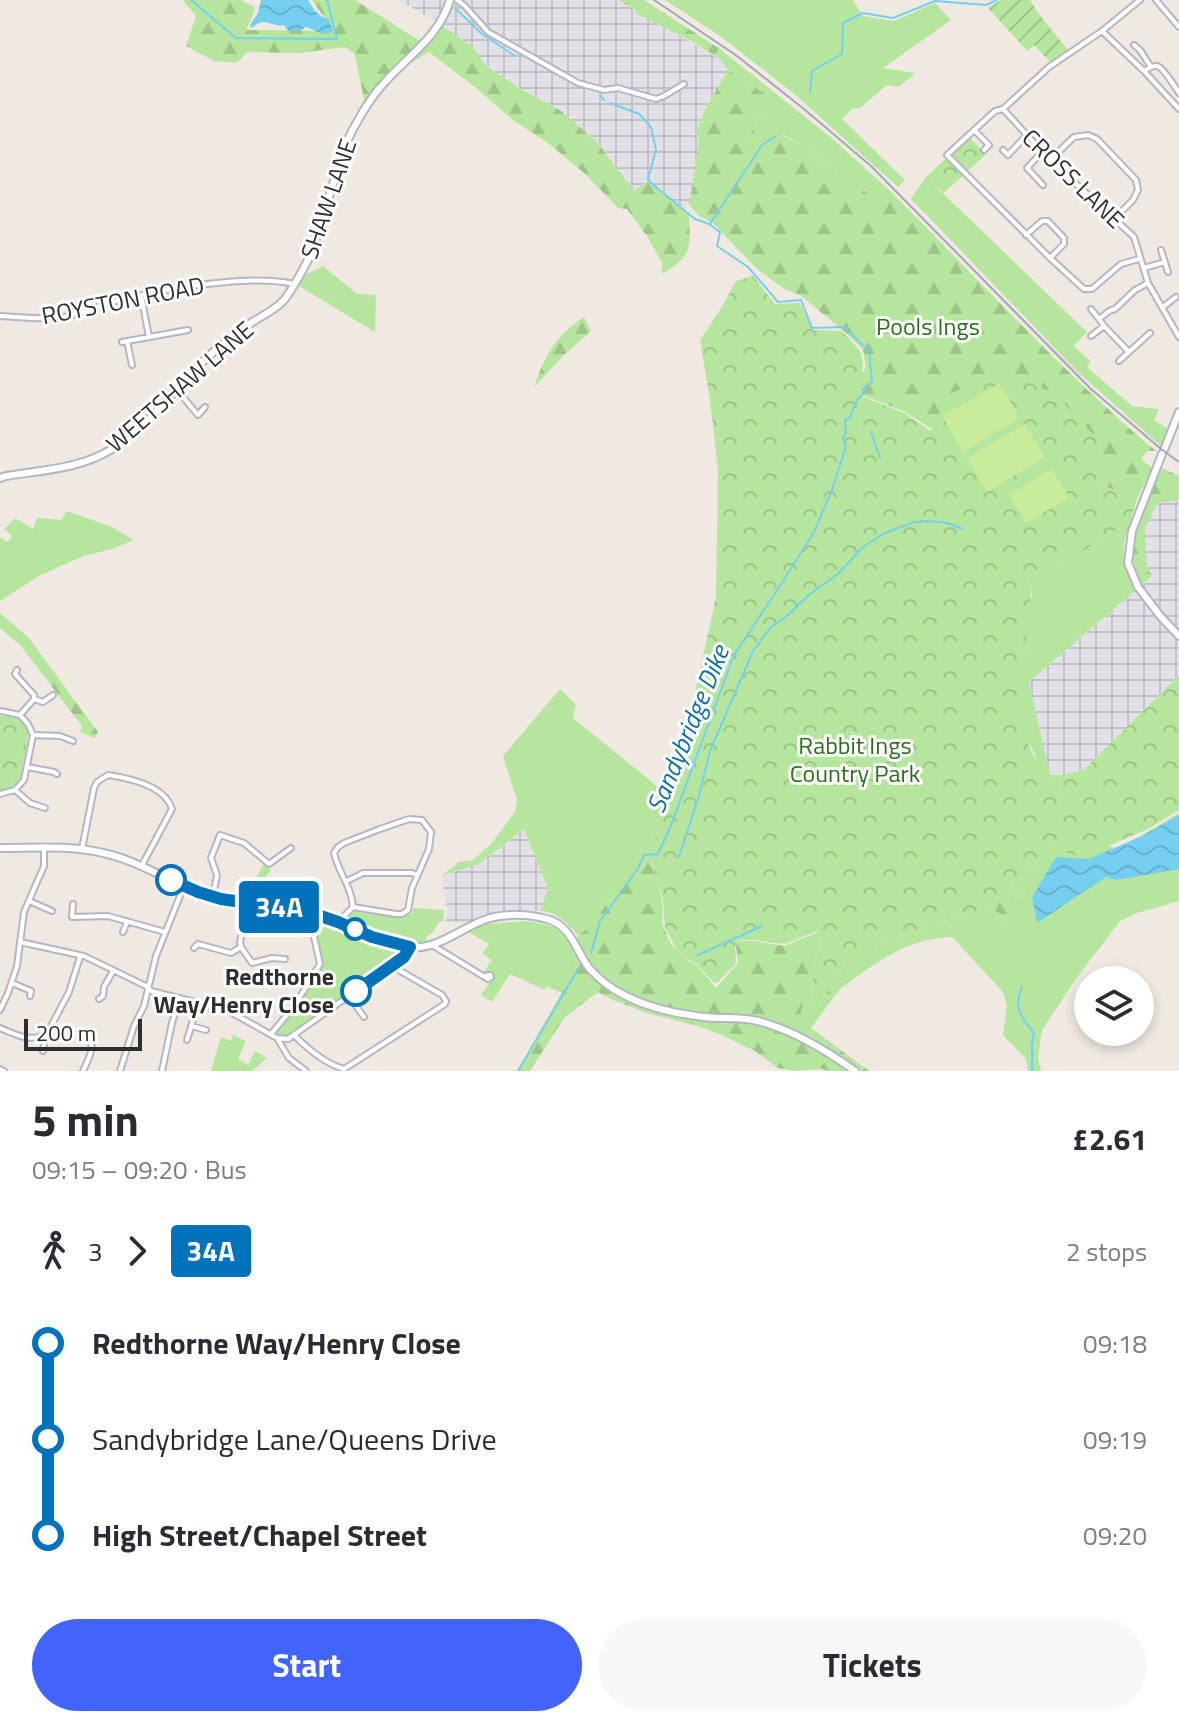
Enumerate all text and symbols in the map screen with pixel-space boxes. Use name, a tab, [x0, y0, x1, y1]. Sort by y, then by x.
street label: CROSS LANE	[1014, 120, 1133, 236]
street label: SHAW LANE	[291, 134, 365, 264]
street label: ROYSTON ROAD	[38, 267, 207, 333]
park label: Pools Ings	[876, 308, 980, 344]
street label: WEETSHAW LANE	[98, 312, 261, 461]
water label: Sandybridge Dike	[636, 637, 740, 818]
park label: Rabbit Ings Country Park	[790, 727, 921, 791]
unlabelled marker	[156, 865, 186, 895]
line badge: 34A	[233, 881, 325, 933]
text: 34A	[255, 885, 303, 928]
unlabelled marker	[344, 918, 366, 940]
place label: Redthorne Way/Henry Close	[154, 958, 334, 1022]
map controls	[1074, 966, 1154, 1046]
button: layers	[1074, 966, 1154, 1046]
marker: Redthorne Way/Henry Close	[341, 976, 371, 1006]
scale bar	[24, 1015, 142, 1051]
text: 200 m	[36, 1016, 96, 1050]
text: 5 min	[32, 1086, 139, 1153]
text: £2.61	[1072, 1116, 1147, 1162]
text: 09:15 – 09:20 · Bus	[32, 1150, 247, 1189]
icon: walk	[32, 1229, 76, 1273]
icon: forward	[115, 1229, 159, 1273]
text: 34A	[187, 1229, 235, 1272]
text: 3	[88, 1232, 103, 1271]
text: 2 stops	[1066, 1232, 1147, 1271]
text: Redthorne Way/Henry Close	[92, 1320, 461, 1366]
text: 09:18	[1083, 1324, 1147, 1363]
text: Sandybridge Lane/Queens Drive	[92, 1416, 497, 1462]
text: 09:19	[1083, 1420, 1147, 1459]
text: High Street/Chapel Street	[92, 1512, 427, 1558]
text: 09:20	[1083, 1516, 1147, 1555]
button: Start	[32, 1619, 582, 1711]
button: Tickets	[598, 1619, 1147, 1711]

